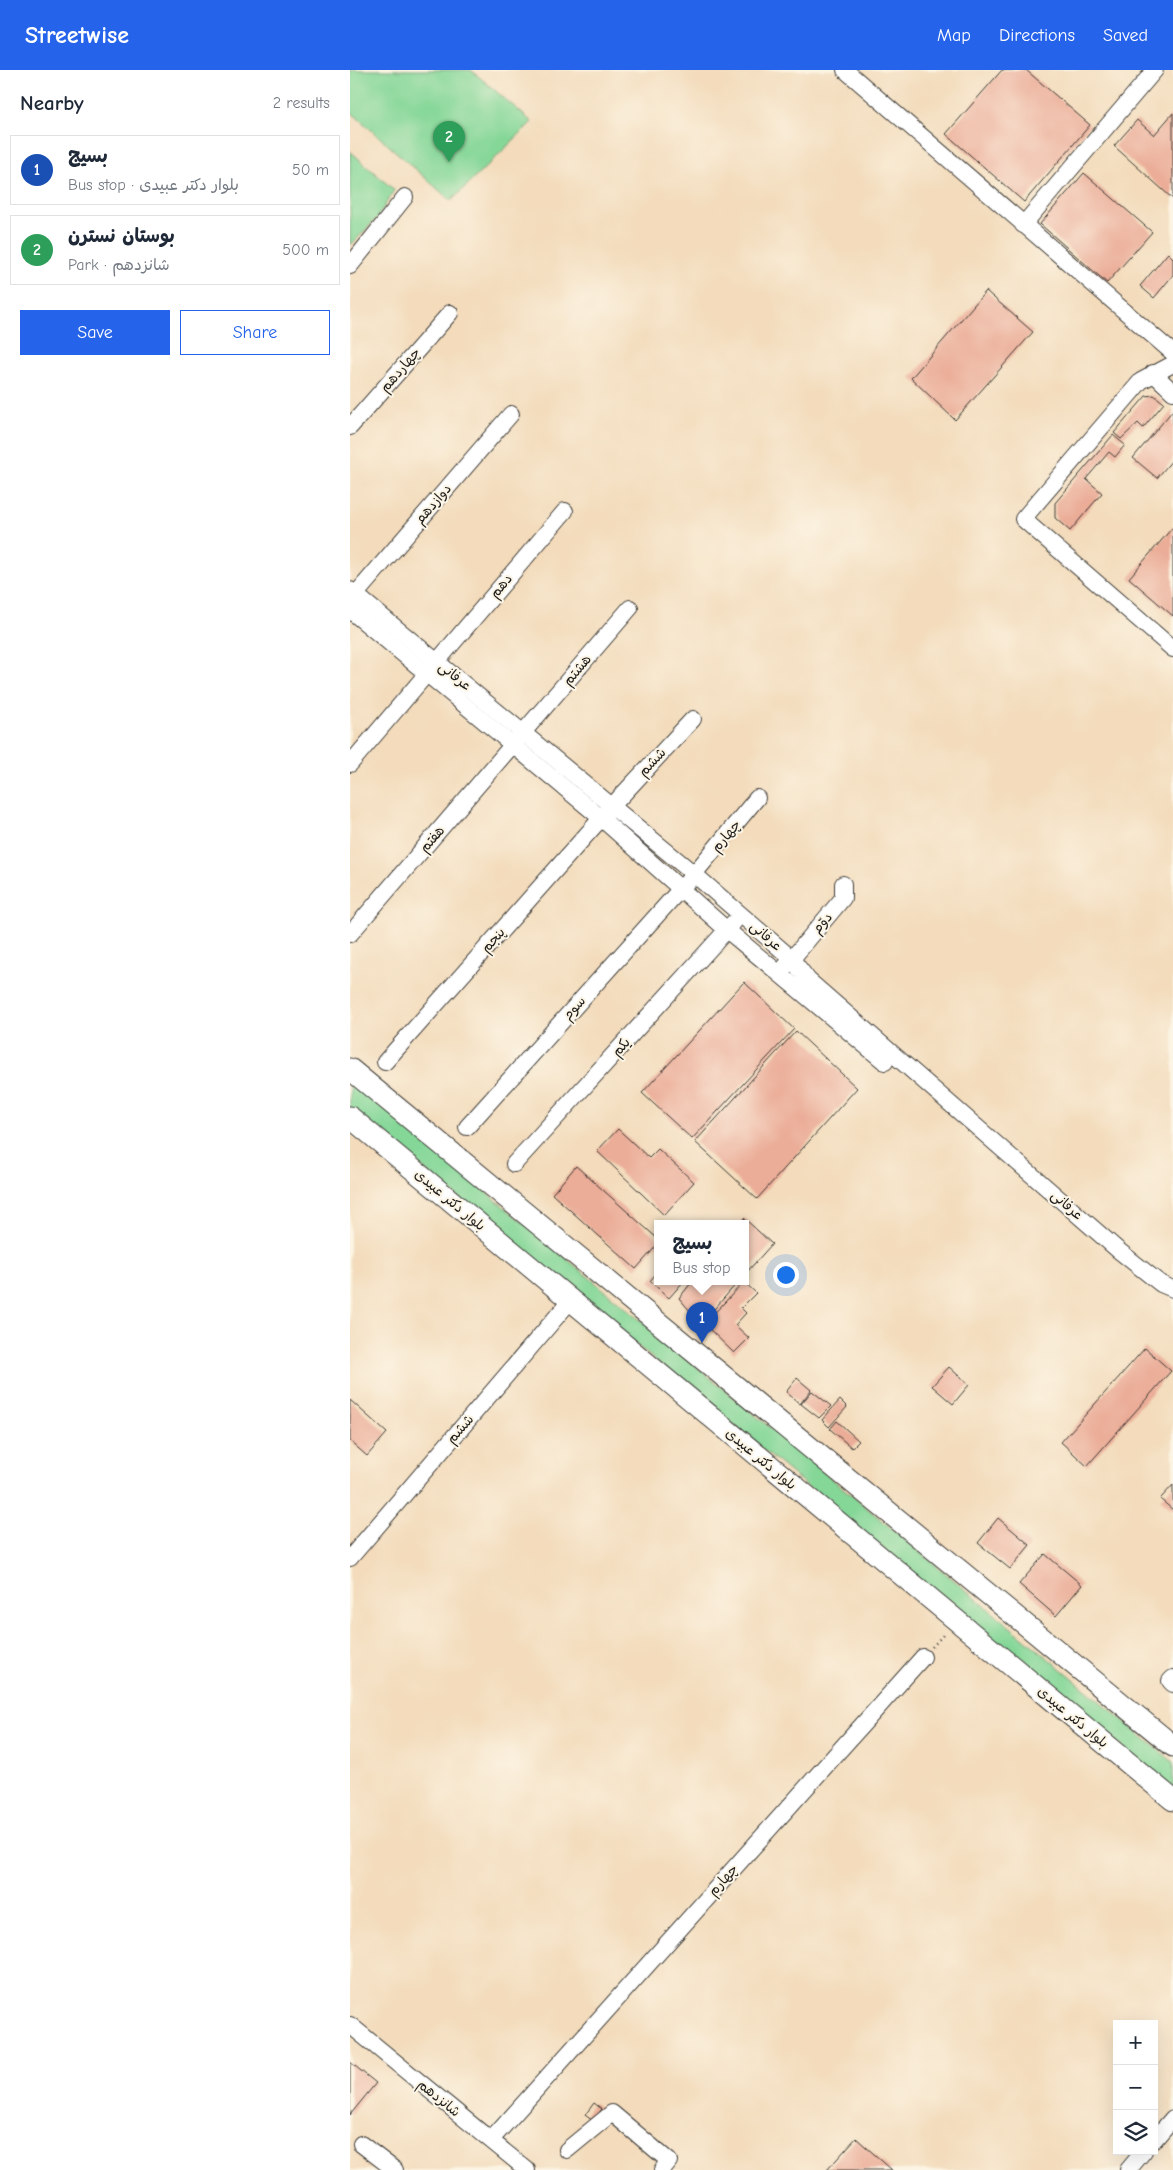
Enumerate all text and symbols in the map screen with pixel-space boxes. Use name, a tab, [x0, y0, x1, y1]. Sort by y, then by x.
text: Streetwise	[25, 21, 129, 49]
text: Map	[937, 25, 971, 46]
text: Directions	[999, 25, 1075, 46]
text: Saved	[1103, 25, 1148, 46]
text: Nearby	[20, 91, 84, 115]
text: 2 results	[273, 94, 330, 112]
pin: 2	[433, 121, 465, 162]
text: بسیج	[68, 145, 108, 167]
text: 1	[34, 161, 40, 179]
text: 50 m	[292, 161, 329, 179]
text: Bus stop · بلوار دکتر عبیدی	[68, 176, 239, 194]
text: بوستان نسترن	[68, 225, 175, 247]
text: 2	[33, 241, 41, 259]
text: 500 m	[282, 241, 329, 259]
text: Park · شانزدهم	[68, 256, 170, 274]
button: Save	[20, 310, 170, 355]
button: Share	[180, 310, 330, 355]
street label: چهاردهم	[376, 344, 425, 397]
street label: دوازدهم	[411, 480, 457, 529]
street label: دهم	[486, 570, 518, 603]
street label: هشتم	[559, 651, 596, 690]
street label: عرفانی	[435, 658, 475, 694]
street label: ششم	[635, 744, 671, 781]
street label: چهارم	[708, 816, 746, 857]
street label: هفتم	[416, 822, 450, 857]
street label: دوّم	[808, 909, 837, 938]
street label: عرفانی	[747, 917, 785, 955]
street label: پنجم	[477, 924, 510, 957]
street label: سوم	[559, 992, 591, 1026]
street label: یکم	[608, 1034, 635, 1061]
street label: بلوار دکتر عبیدی	[411, 1165, 489, 1235]
street label: عرفانی	[1048, 1186, 1086, 1224]
popup	[654, 1220, 749, 1285]
text: بسیج	[673, 1232, 712, 1254]
text: Bus stop	[673, 1259, 730, 1277]
your location	[773, 1262, 799, 1288]
pin: 1	[686, 1302, 718, 1343]
street label: ششم	[443, 1411, 479, 1448]
street label: بلوار دکتر عبیدی	[722, 1424, 800, 1494]
street label: بلوار دکتر عبیدی	[1034, 1682, 1112, 1752]
street label: چهارم	[704, 1861, 743, 1901]
map controls	[1113, 2020, 1158, 2155]
button: +	[1113, 2020, 1158, 2065]
button: −	[1113, 2065, 1158, 2110]
street label: شانزدهم	[413, 2076, 464, 2122]
button: layers	[1113, 2110, 1158, 2155]

